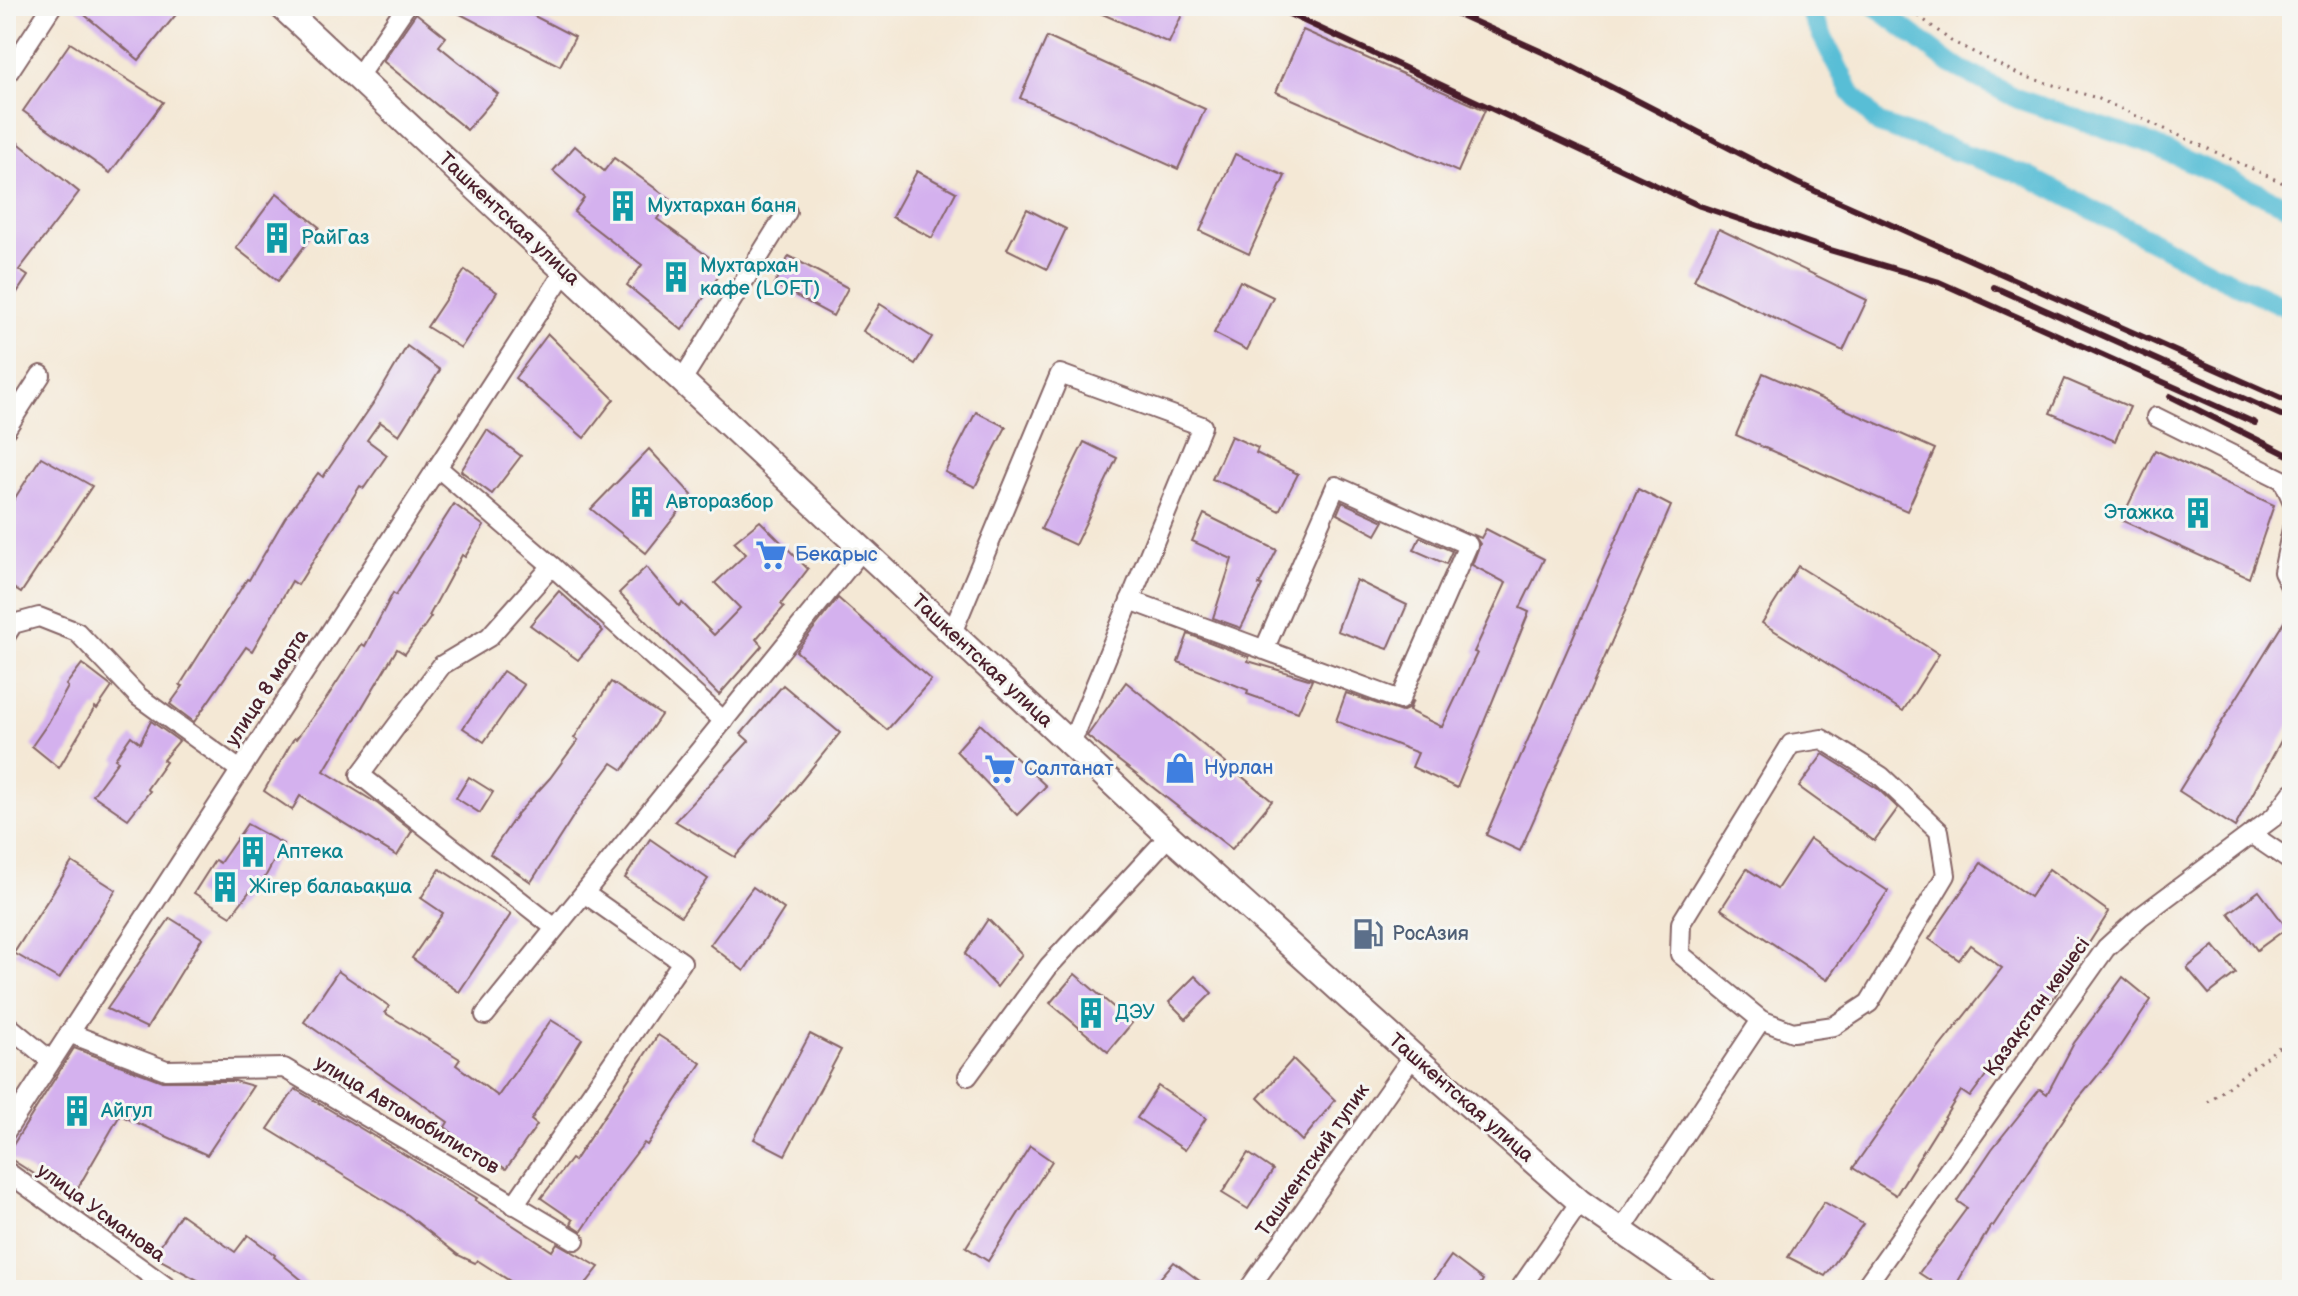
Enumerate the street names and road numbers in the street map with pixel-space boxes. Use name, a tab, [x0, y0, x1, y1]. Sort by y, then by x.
street label: Ташкентская улица	[433, 147, 585, 291]
street label: Ташкентская улица	[906, 589, 1058, 733]
street label: улица 8 марта	[220, 625, 314, 751]
street label: Қазақстан көшесі	[1979, 933, 2095, 1081]
street label: Ташкентская улица	[1383, 1028, 1539, 1168]
street label: улица Автомобилистов	[311, 1050, 504, 1180]
street label: Ташкентский тупик	[1251, 1079, 1375, 1241]
street label: улица Усманова	[32, 1158, 170, 1268]

